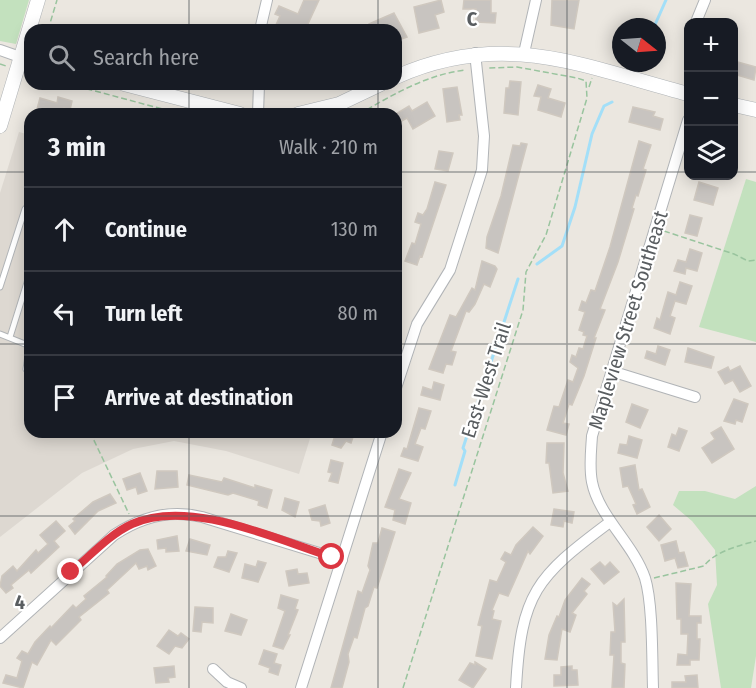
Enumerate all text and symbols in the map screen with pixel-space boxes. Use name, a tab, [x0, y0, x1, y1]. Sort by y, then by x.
text: C	[467, 7, 478, 31]
north arrow	[612, 18, 666, 72]
map controls	[684, 18, 738, 180]
button: +	[684, 18, 738, 72]
search box	[24, 24, 402, 90]
icon: search	[45, 41, 78, 74]
text: Search here	[93, 44, 199, 71]
button: −	[684, 72, 738, 126]
button: layers	[684, 126, 738, 180]
text: 3 min	[48, 132, 106, 163]
text: Walk · 210 m	[279, 135, 378, 159]
street label: Mapleview Street Southeast	[583, 207, 673, 432]
icon: ahead	[48, 213, 81, 246]
text: Continue	[105, 216, 187, 243]
text: 130 m	[331, 217, 378, 241]
icon: left	[48, 297, 81, 330]
text: Turn left	[105, 300, 183, 327]
text: 80 m	[338, 301, 378, 325]
street label: East-West Trail	[456, 319, 516, 441]
icon: arrive	[48, 381, 81, 414]
text: Arrive at destination	[105, 384, 293, 411]
route start	[318, 543, 344, 569]
route end	[57, 558, 83, 584]
text: 4	[15, 590, 25, 614]

